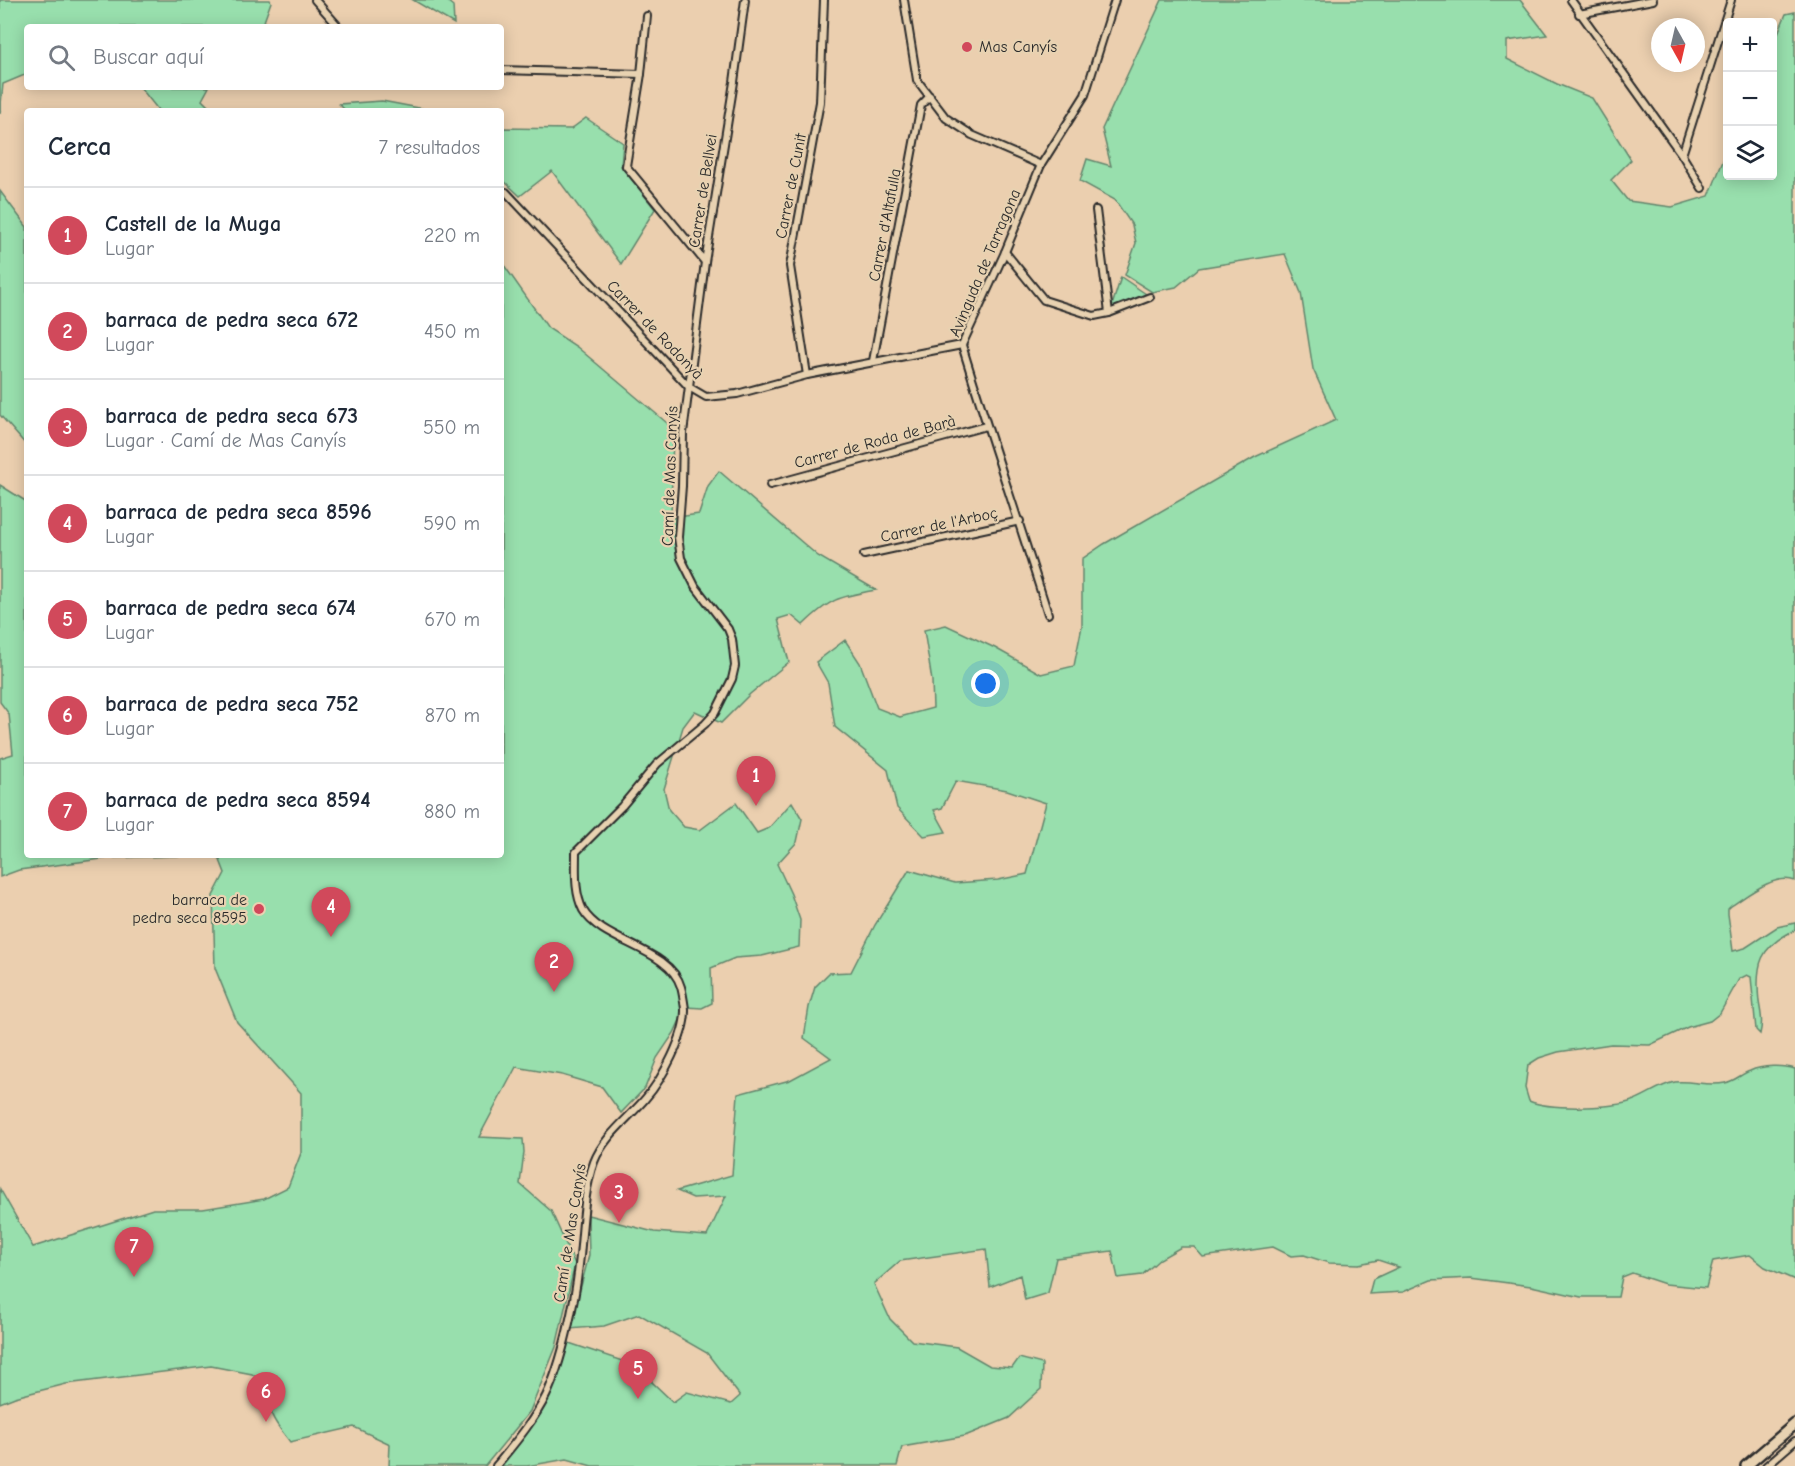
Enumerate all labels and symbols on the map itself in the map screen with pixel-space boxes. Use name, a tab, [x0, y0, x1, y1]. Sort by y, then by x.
north arrow	[1651, 18, 1705, 72]
place label: Mas Canyís	[979, 38, 1057, 56]
marker: Mas Canyís	[960, 40, 974, 54]
street label: Carrer de Cunit	[772, 131, 810, 240]
street label: Carrer de Bellvei	[685, 133, 721, 249]
street label: Carrer d'Altafulla	[865, 167, 905, 283]
street label: Avinguda de Tarragona	[946, 186, 1024, 340]
street label: Carrer de Rodonyà	[603, 277, 707, 383]
street label: Camí de Mas Canyís	[659, 405, 681, 546]
street label: Carrer de Roda de Barà	[792, 412, 958, 472]
street label: Carrer de l'Arboç	[879, 504, 999, 546]
your location	[971, 669, 1000, 698]
pin: 1	[736, 756, 776, 806]
pin: 4	[312, 888, 350, 937]
place label: barraca de pedra seca 8595	[132, 891, 247, 927]
marker: barraca de pedra seca 8595	[252, 902, 266, 916]
pin: 2	[534, 942, 574, 992]
street label: Camí de Mas Canyís	[550, 1162, 590, 1304]
pin: 3	[600, 1174, 638, 1223]
pin: 7	[114, 1228, 154, 1277]
pin: 5	[618, 1350, 658, 1399]
pin: 6	[246, 1372, 286, 1422]

